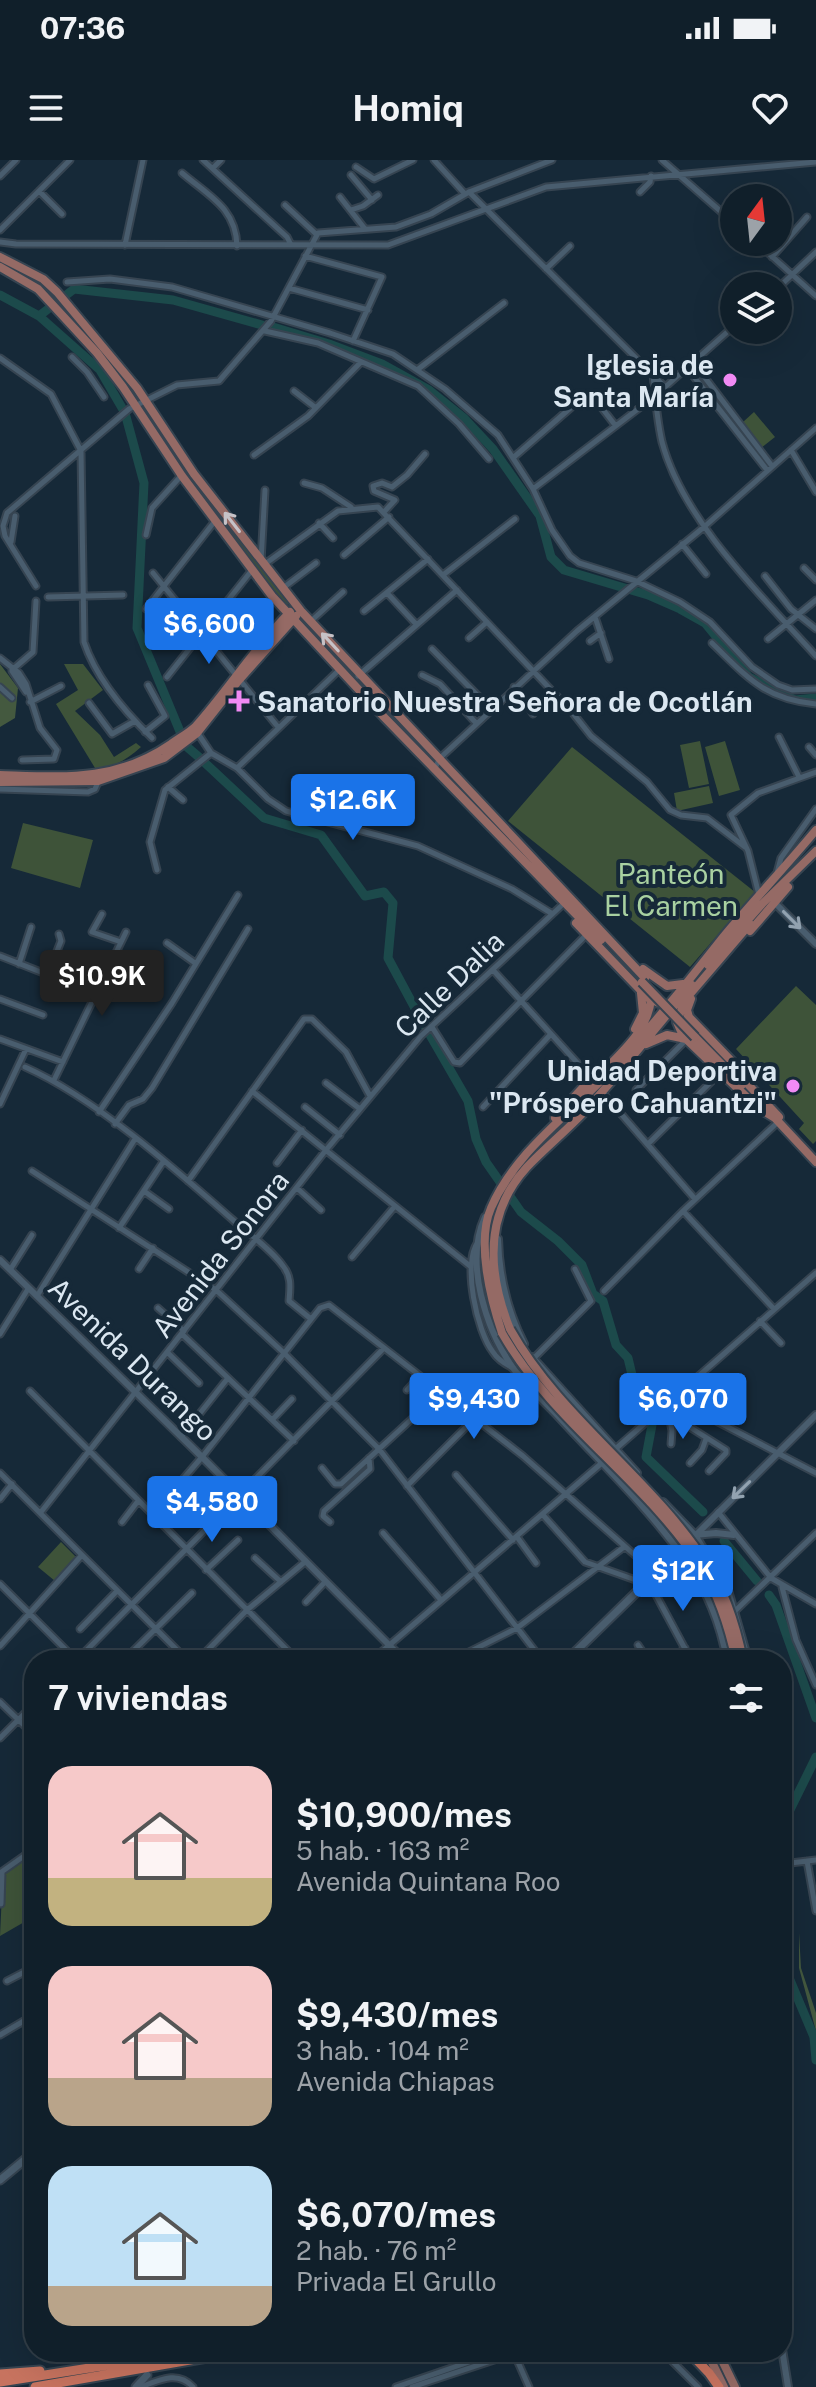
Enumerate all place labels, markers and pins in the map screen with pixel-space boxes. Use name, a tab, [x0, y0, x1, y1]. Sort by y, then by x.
place label: Iglesia de Santa María	[553, 348, 714, 413]
marker: Iglesia de Santa María	[721, 371, 739, 389]
pin: $6,600	[144, 598, 274, 666]
place label: Sanatorio Nuestra Señora de Ocotlán	[257, 685, 753, 718]
marker: Sanatorio Nuestra Señora de Ocotlán	[228, 690, 250, 712]
pin: $12.6K	[288, 774, 418, 842]
pin: $10.9K	[37, 950, 167, 1018]
place label: Unidad Deportiva "Próspero Cahuantzi"	[489, 1054, 777, 1119]
marker: Unidad Deportiva "Próspero Cahuantzi"	[784, 1077, 802, 1095]
pin: $9,430	[409, 1373, 539, 1441]
pin: $6,070	[618, 1373, 748, 1441]
pin: $4,580	[147, 1476, 277, 1544]
pin: $12K	[636, 1545, 730, 1613]

